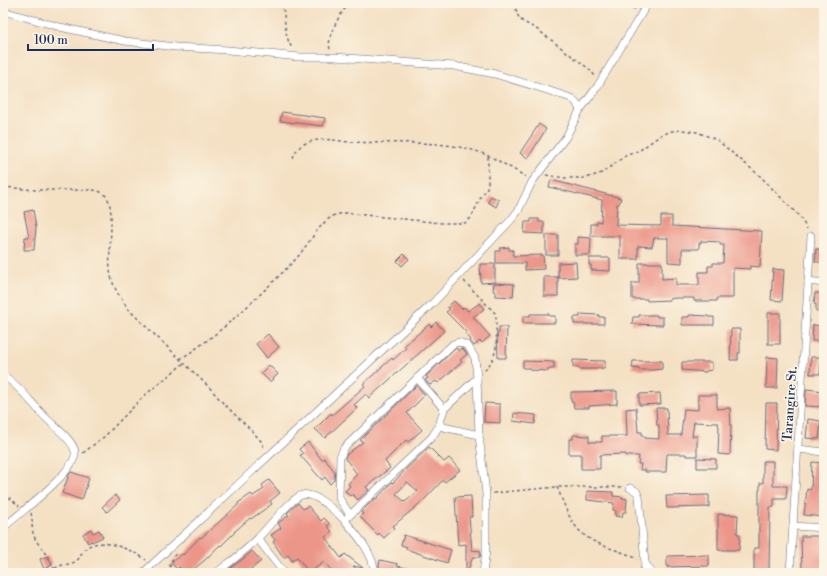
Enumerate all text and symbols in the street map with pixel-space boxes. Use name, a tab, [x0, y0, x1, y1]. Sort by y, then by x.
scale bar	[28, 26, 153, 52]
text: 100 m	[34, 33, 68, 48]
street label: Tarangire St.	[779, 366, 801, 442]

